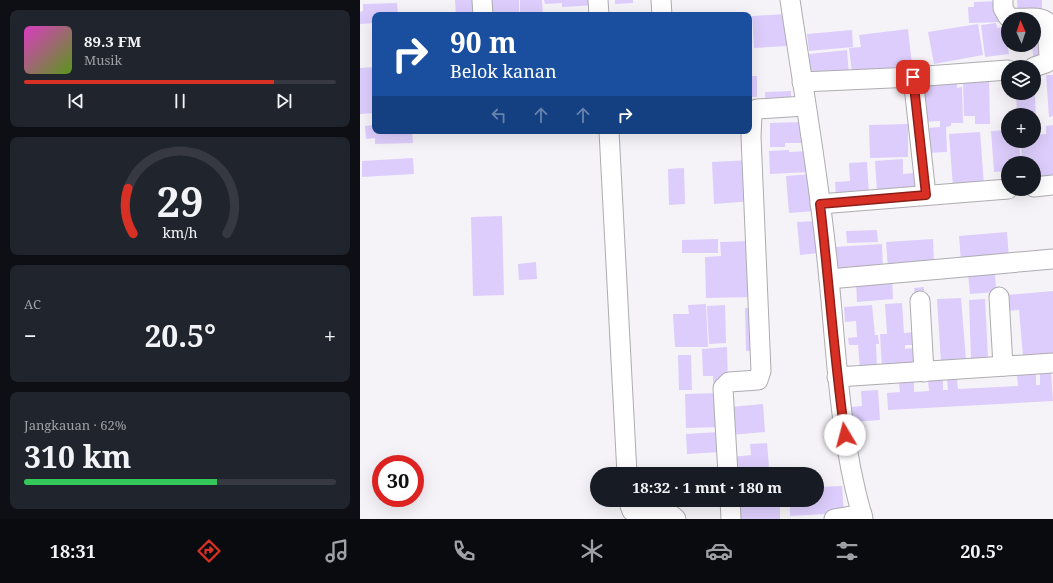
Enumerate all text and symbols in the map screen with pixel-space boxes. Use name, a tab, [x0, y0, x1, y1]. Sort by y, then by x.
north arrow	[1001, 12, 1041, 52]
map controls	[1001, 12, 1041, 196]
text: 90 m	[450, 23, 517, 61]
icon: right	[384, 28, 436, 80]
text: 89.3 FM	[84, 31, 141, 51]
text: Musik	[84, 51, 122, 69]
text: Belok kanan	[450, 59, 557, 83]
pin	[896, 60, 930, 94]
button: layers	[1001, 60, 1041, 100]
icon: arrive	[902, 66, 924, 88]
icon: previous	[65, 90, 87, 112]
icon: pause	[169, 90, 191, 112]
icon: next	[273, 90, 295, 112]
icon: left	[488, 104, 510, 126]
icon: ahead	[530, 104, 552, 126]
icon: ahead	[572, 104, 594, 126]
icon: right	[614, 104, 636, 126]
button: +	[1001, 108, 1041, 148]
button: −	[1001, 156, 1041, 196]
text: 29	[156, 173, 204, 229]
text: km/h	[162, 222, 198, 241]
text: AC	[24, 295, 41, 313]
text: 20.5°	[144, 315, 216, 356]
text: −	[24, 320, 37, 350]
text: +	[324, 320, 336, 350]
position arrow	[824, 414, 866, 456]
text: Jangkauan · 62%	[24, 416, 126, 434]
text: 310 km	[24, 436, 131, 477]
speed limit sign: 30	[372, 455, 424, 507]
text: 18:32 · 1 mnt · 180 m	[632, 477, 782, 497]
icon: directions	[195, 537, 223, 565]
icon: music	[323, 537, 351, 565]
icon: phone	[450, 537, 478, 565]
icon: climate	[578, 537, 606, 565]
icon: car	[705, 537, 733, 565]
icon: filters	[833, 537, 861, 565]
text: 18:31	[50, 539, 96, 563]
text: 20.5°	[960, 539, 1003, 563]

